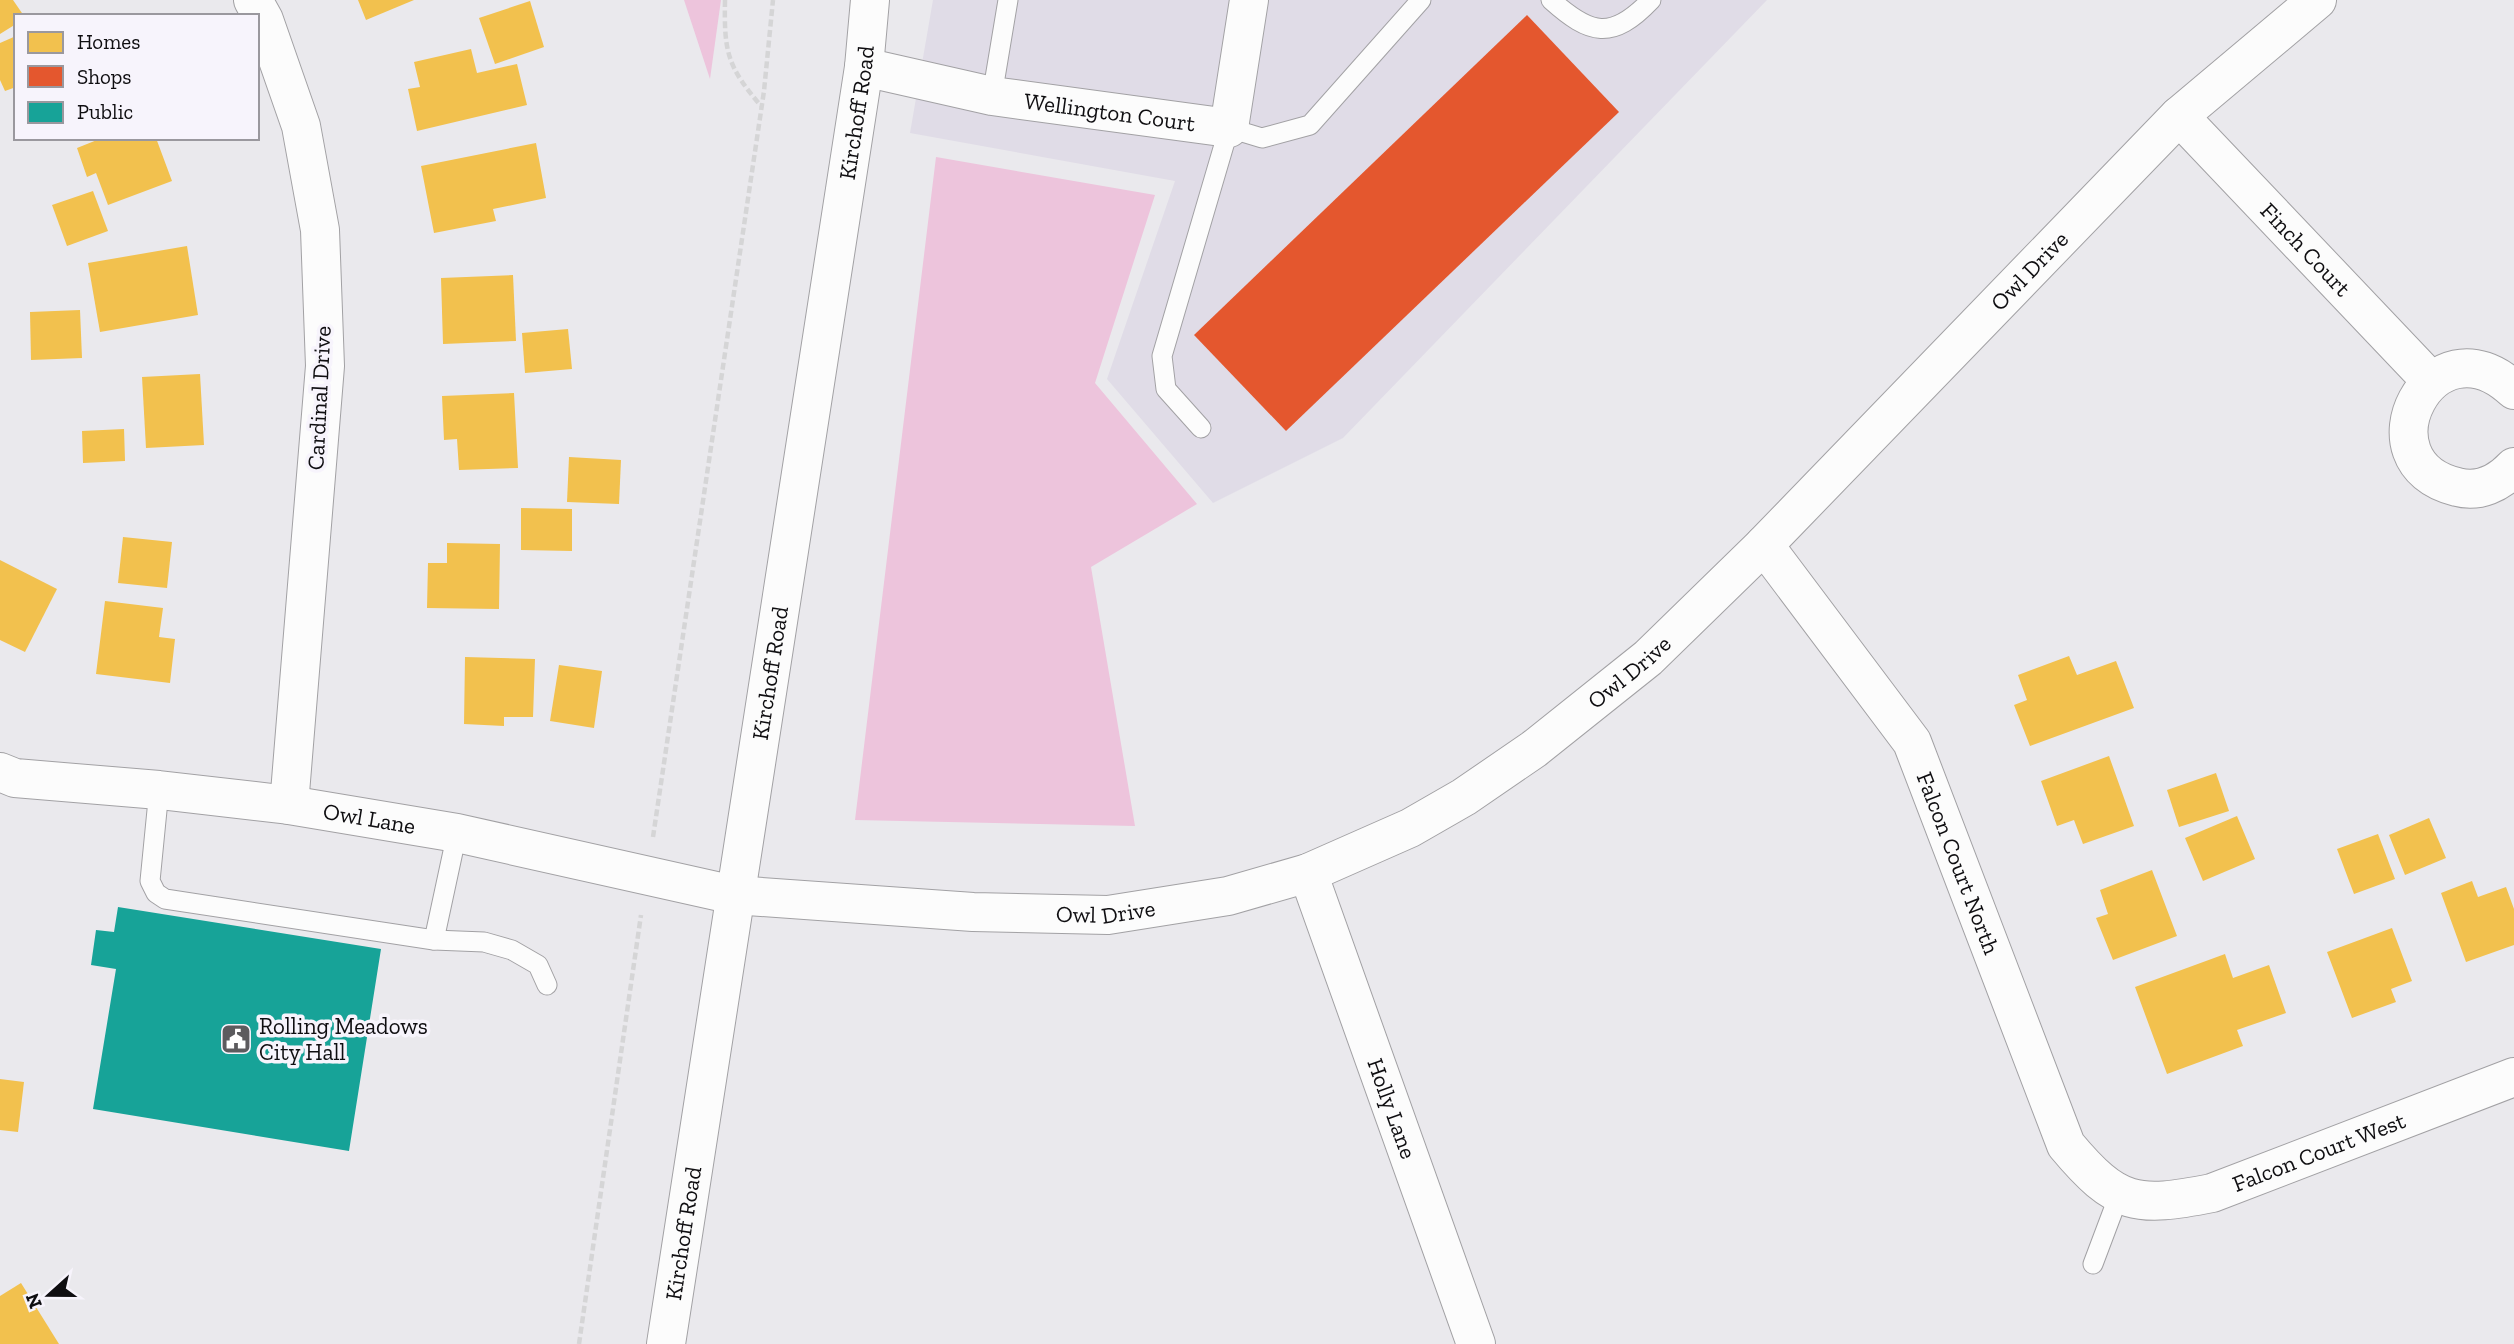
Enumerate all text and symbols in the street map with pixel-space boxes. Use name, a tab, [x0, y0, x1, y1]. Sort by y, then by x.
legend	[14, 14, 259, 140]
text: Homes	[77, 29, 140, 54]
street label: Kirchoff Road	[833, 44, 880, 182]
text: Shops	[77, 64, 131, 89]
street label: Wellington Court	[1022, 86, 1197, 137]
text: Public	[77, 99, 133, 124]
street label: Finch Court	[2255, 197, 2357, 302]
street label: Owl Drive	[1985, 225, 2074, 316]
street label: Cardinal Drive	[301, 325, 337, 471]
street label: Kirchoff Road	[746, 604, 794, 742]
street label: Owl Drive	[1582, 630, 1677, 715]
street label: Falcon Court North	[1911, 768, 2006, 958]
street label: Owl Lane	[321, 797, 418, 840]
street label: Owl Drive	[1056, 894, 1157, 930]
place label: Rolling Meadows City Hall	[259, 1012, 428, 1066]
public building icon: Rolling Meadows City Hall	[219, 1022, 253, 1056]
street label: Holly Lane	[1361, 1054, 1423, 1162]
street label: Falcon Court West	[2228, 1106, 2409, 1198]
street label: Kirchoff Road	[659, 1164, 707, 1302]
north arrow	[14, 1260, 84, 1330]
text: N	[20, 1290, 47, 1312]

